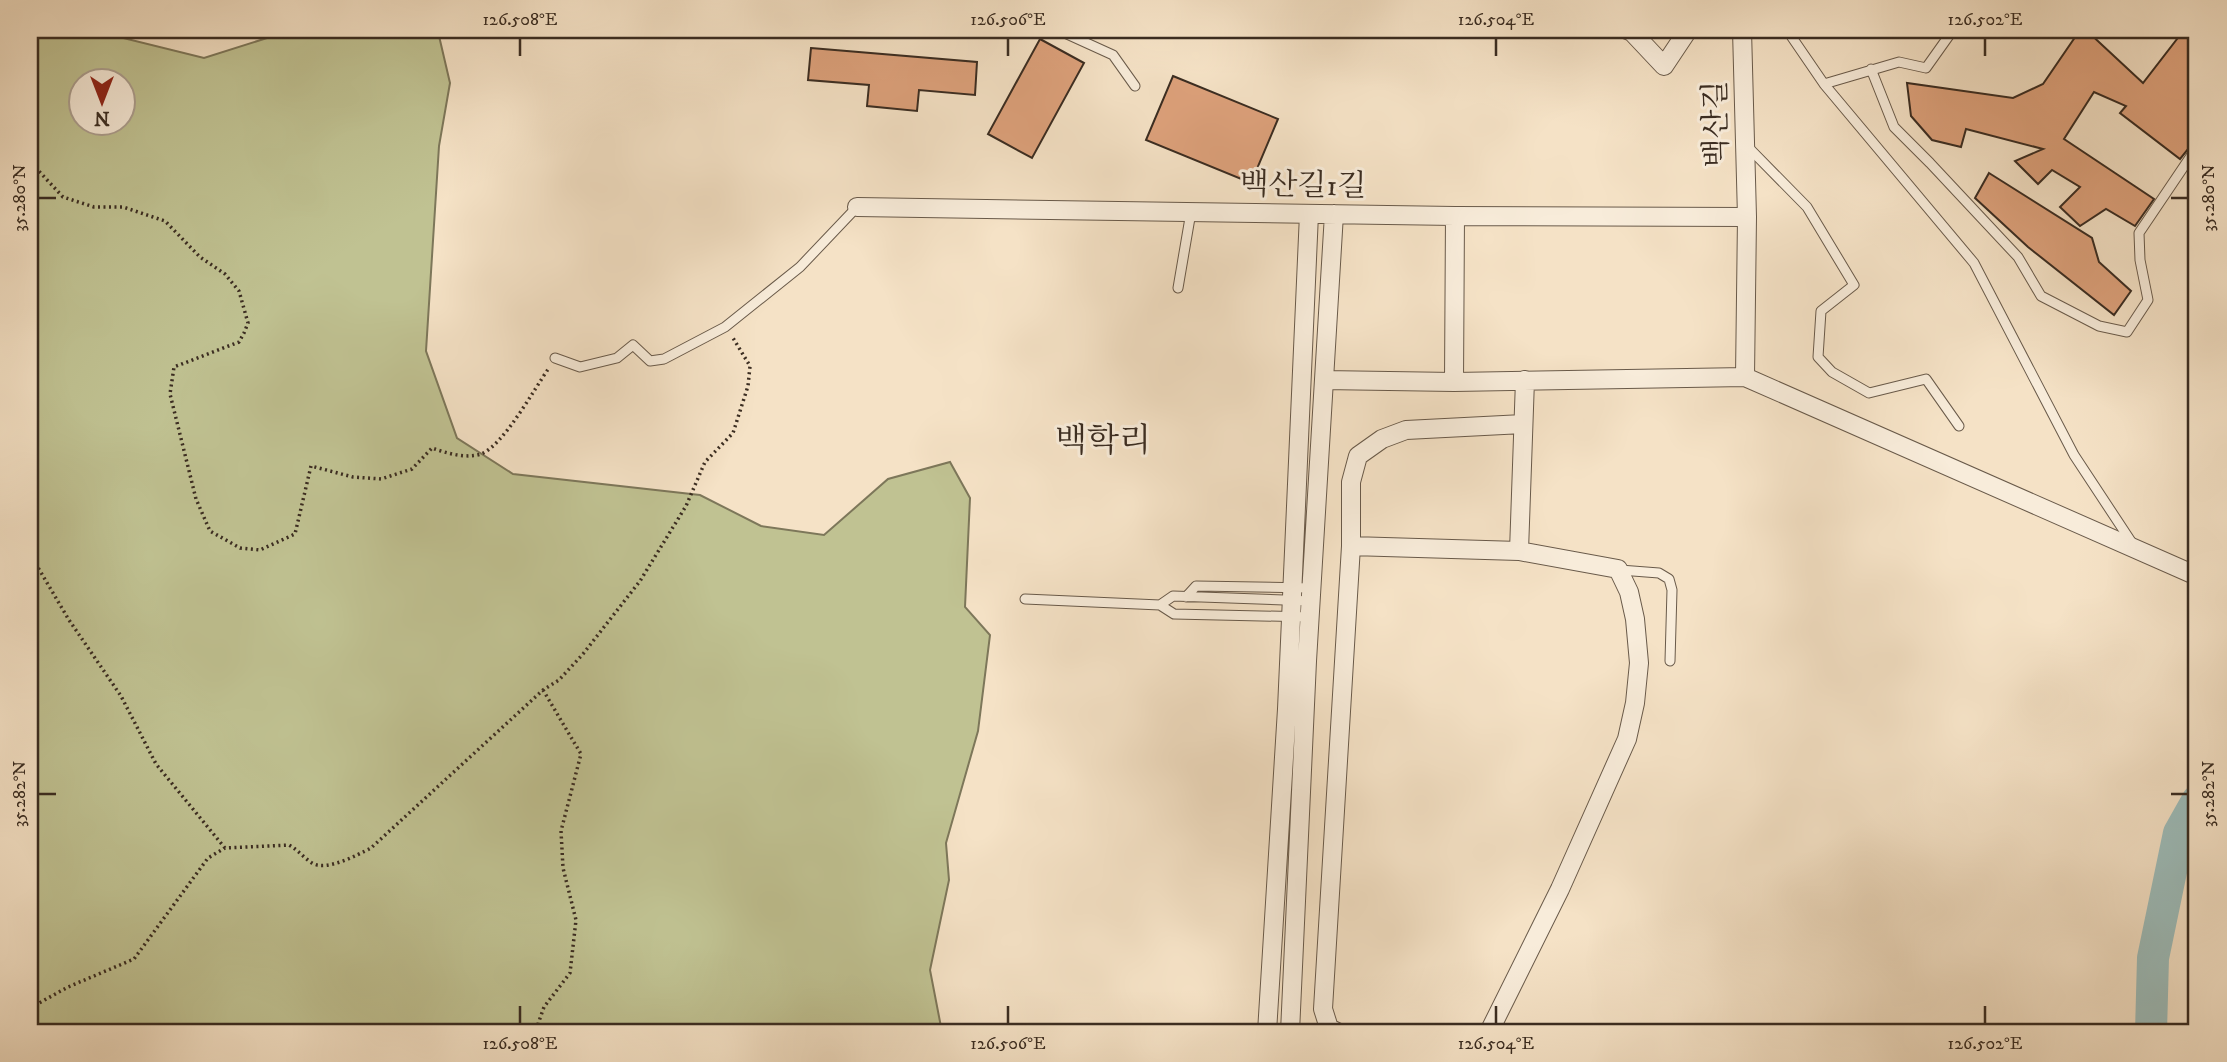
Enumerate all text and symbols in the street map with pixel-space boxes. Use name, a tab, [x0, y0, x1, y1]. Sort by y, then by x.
text: 126.508°E	[482, 9, 558, 31]
text: 126.506°E	[970, 9, 1046, 31]
text: 126.504°E	[1458, 9, 1534, 31]
text: 126.502°E	[1948, 9, 2023, 31]
north arrow	[66, 66, 136, 136]
street label: 백산길	[1698, 80, 1736, 168]
text: N	[94, 106, 110, 129]
text: 35.280°N	[9, 164, 31, 232]
text: 35.280°N	[2198, 164, 2220, 232]
street label: 백산길1길	[1239, 166, 1367, 206]
district label: 백학리	[1055, 421, 1151, 462]
text: 35.282°N	[9, 760, 31, 827]
text: 35.282°N	[2198, 760, 2220, 827]
text: 126.508°E	[482, 1033, 558, 1055]
text: 126.506°E	[970, 1033, 1046, 1055]
text: 126.504°E	[1458, 1033, 1534, 1055]
text: 126.502°E	[1948, 1033, 2023, 1055]

